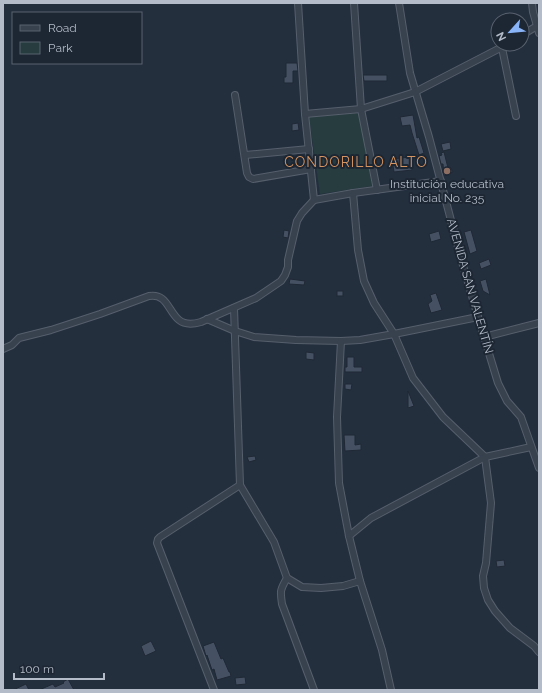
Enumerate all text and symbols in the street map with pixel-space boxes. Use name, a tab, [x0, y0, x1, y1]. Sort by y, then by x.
legend	[12, 12, 142, 64]
north arrow	[490, 12, 530, 52]
text: Road	[48, 21, 77, 35]
text: N	[494, 30, 509, 43]
text: Park	[48, 41, 73, 55]
district label: CONDORILLO ALTO	[284, 154, 428, 170]
marker: Institución educativa inicial No. 235	[442, 166, 452, 176]
place label: Institución educativa inicial No. 235	[390, 177, 504, 205]
street label: AVENIDA SAN VALENTÍN	[444, 217, 496, 355]
scale bar	[14, 655, 104, 681]
text: 100 m	[20, 662, 54, 676]

